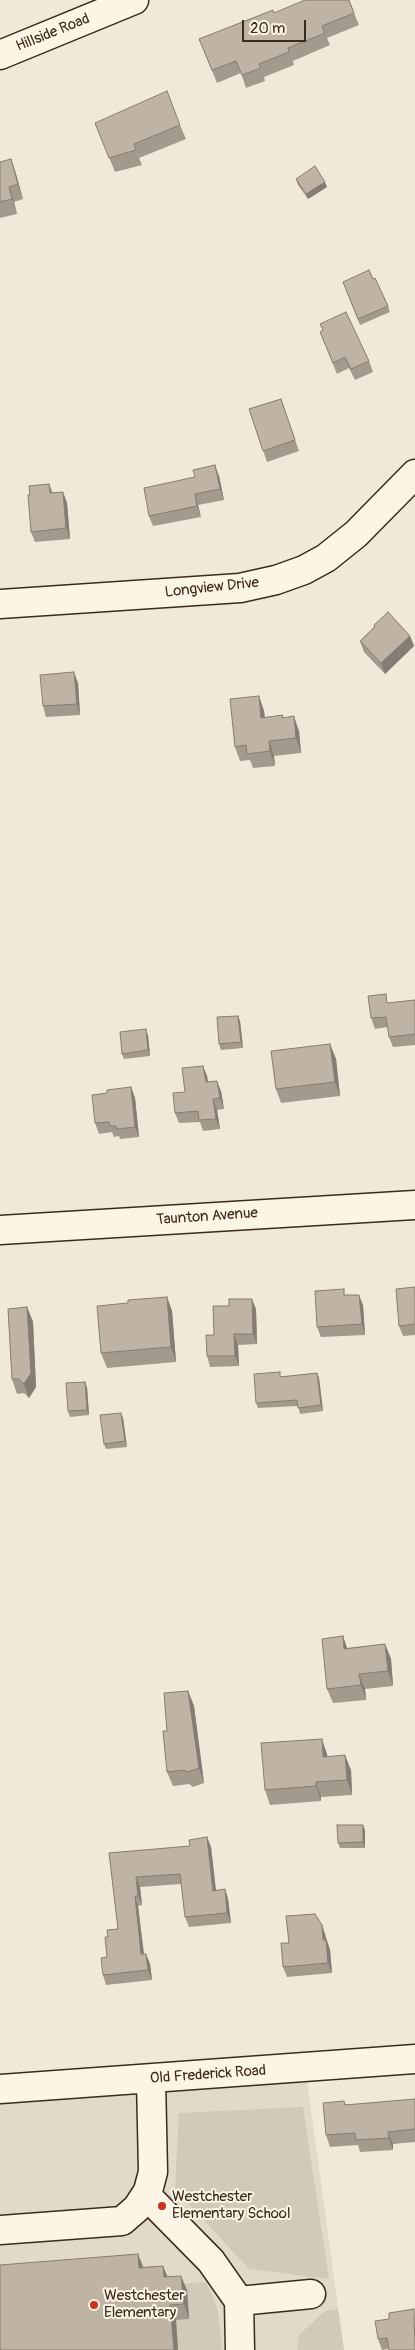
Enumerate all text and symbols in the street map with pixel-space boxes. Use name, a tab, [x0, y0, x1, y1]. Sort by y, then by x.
street label: Hillside Road	[14, 10, 92, 56]
scale bar	[245, 10, 309, 42]
text: 20 m	[250, 19, 285, 38]
street label: Longview Drive	[164, 574, 260, 602]
street label: Taunton Avenue	[156, 1204, 258, 1230]
street label: Old Frederick Road	[149, 2062, 267, 2088]
place label: Westchester Elementary School	[172, 2188, 290, 2223]
marker: Westchester Elementary School	[156, 2200, 168, 2212]
place label: Westchester Elementary	[104, 2287, 185, 2322]
marker: Westchester Elementary	[88, 2299, 100, 2311]

